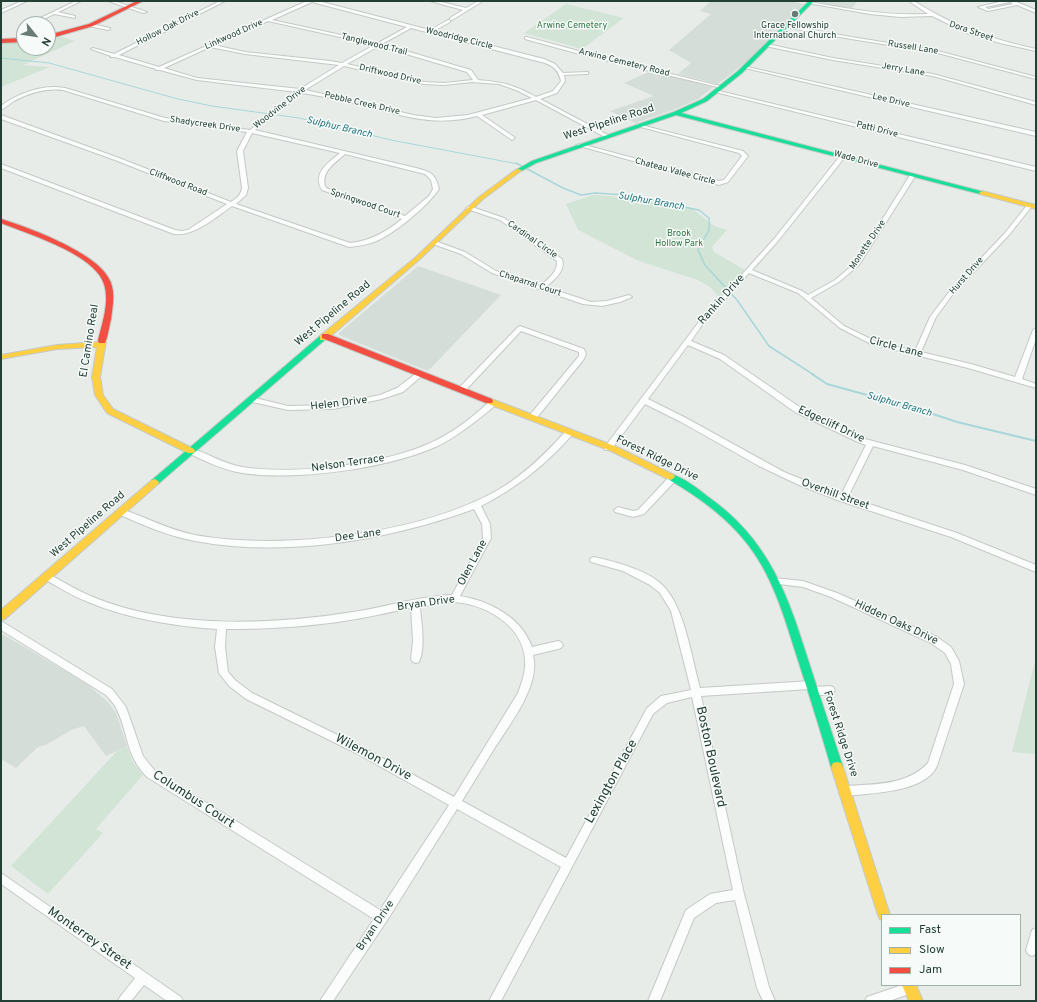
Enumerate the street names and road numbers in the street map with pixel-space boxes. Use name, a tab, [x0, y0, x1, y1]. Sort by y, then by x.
street label: Hollow Oak Drive	[135, 8, 201, 48]
street label: Linkwood Drive	[203, 17, 265, 53]
street label: Dora Street	[948, 19, 994, 45]
street label: Woodridge Circle	[424, 25, 494, 53]
street label: Tanglewood Trail	[340, 32, 408, 58]
street label: Russell Lane	[887, 39, 939, 57]
street label: Arwine Cemetery Road	[577, 46, 671, 80]
street label: Jerry Lane	[881, 61, 925, 79]
street label: Driftwood Drive	[358, 63, 422, 87]
street label: Woodvine Drive	[252, 84, 308, 132]
street label: Pebble Creek Drive	[323, 90, 401, 118]
street label: Lee Drive	[871, 91, 911, 111]
street label: West Pipeline Road	[562, 102, 656, 144]
street label: Shadycreek Drive	[169, 115, 241, 135]
street label: Patti Drive	[855, 120, 899, 140]
street label: Wade Drive	[833, 149, 879, 171]
street label: Chateau Valee Circle	[634, 156, 716, 188]
street label: Cliffwood Road	[147, 167, 209, 199]
street label: Springwood Court	[329, 187, 401, 221]
street label: Monette Drive	[848, 218, 888, 272]
street label: Cardinal Circle	[505, 219, 559, 261]
street label: Hurst Drive	[948, 255, 986, 297]
street label: Chaparral Court	[497, 269, 563, 299]
street label: Rankin Drive	[696, 272, 748, 328]
street label: West Pipeline Road	[293, 279, 373, 349]
street label: El Camino Real	[78, 303, 102, 379]
street label: Circle Lane	[868, 334, 924, 362]
street label: Helen Drive	[310, 394, 368, 414]
street label: Edgecliff Drive	[796, 404, 866, 446]
street label: Forest Ridge Drive	[614, 433, 700, 485]
street label: Nelson Terrace	[311, 452, 385, 476]
street label: Overhill Street	[799, 477, 871, 513]
street label: West Pipeline Road	[48, 489, 128, 561]
street label: Dee Lane	[334, 526, 382, 546]
street label: Olen Lane	[455, 538, 491, 588]
street label: Bryan Drive	[396, 593, 456, 615]
street label: Hidden Oaks Drive	[852, 598, 940, 648]
street label: Forest Ridge Drive	[820, 689, 860, 779]
street label: Boston Boulevard	[692, 705, 728, 809]
street label: Wilemon Drive	[332, 731, 414, 785]
street label: Lexington Place	[583, 737, 641, 827]
street label: Columbus Court	[149, 768, 237, 832]
street label: Bryan Drive	[354, 898, 398, 954]
street label: Monterrey Street	[44, 904, 134, 974]

